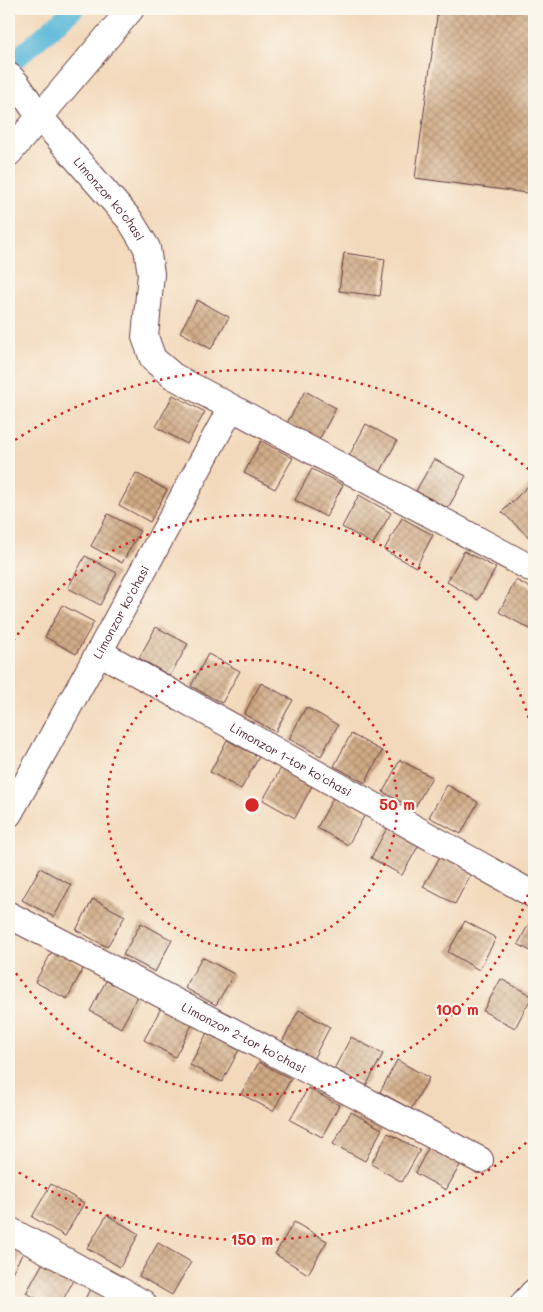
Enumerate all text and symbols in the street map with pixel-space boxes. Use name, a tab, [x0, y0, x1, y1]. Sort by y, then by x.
street label: Limonzor ko'chasi	[70, 153, 149, 244]
street label: Limonzor ko'chasi	[89, 562, 153, 661]
street label: Limonzor 1-tor ko'chasi	[227, 719, 355, 800]
text: 50 m	[379, 794, 415, 814]
centre of rings	[243, 796, 261, 814]
street label: Limonzor 2-tor ko'chasi	[179, 998, 309, 1076]
text: 100 m	[435, 999, 479, 1019]
text: 150 m	[231, 1229, 273, 1249]

